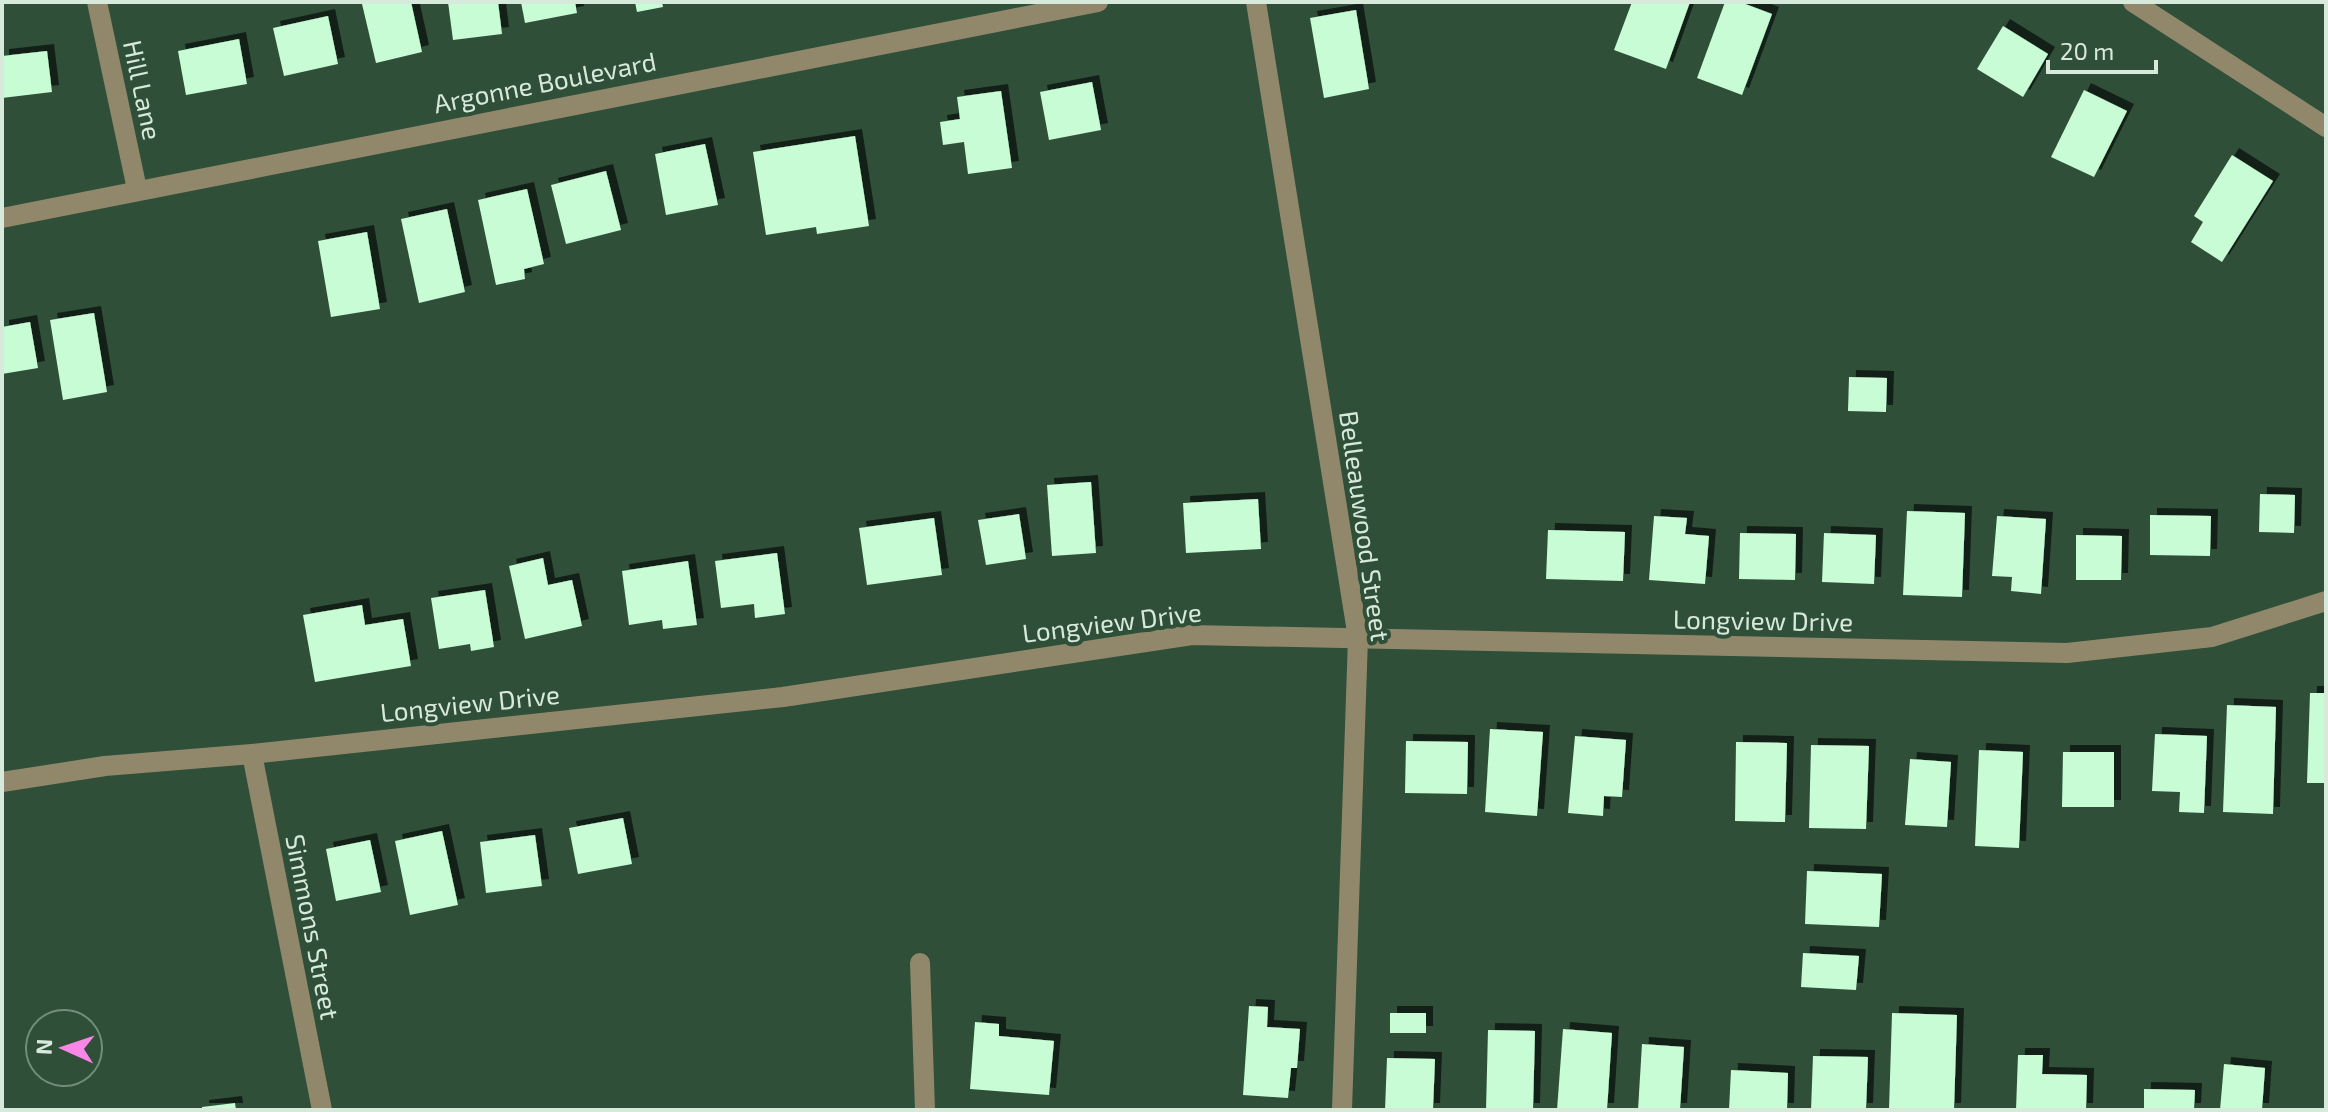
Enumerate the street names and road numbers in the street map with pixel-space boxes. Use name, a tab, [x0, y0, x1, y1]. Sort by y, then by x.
street label: Hill Lane	[118, 37, 169, 142]
street label: Argonne Boulevard	[431, 45, 659, 118]
street label: Belleauwood Street	[1334, 409, 1397, 643]
street label: Longview Drive	[1020, 595, 1203, 648]
street label: Longview Drive	[1673, 602, 1853, 637]
street label: Longview Drive	[379, 678, 561, 727]
street label: Simmons Street	[280, 832, 347, 1022]

